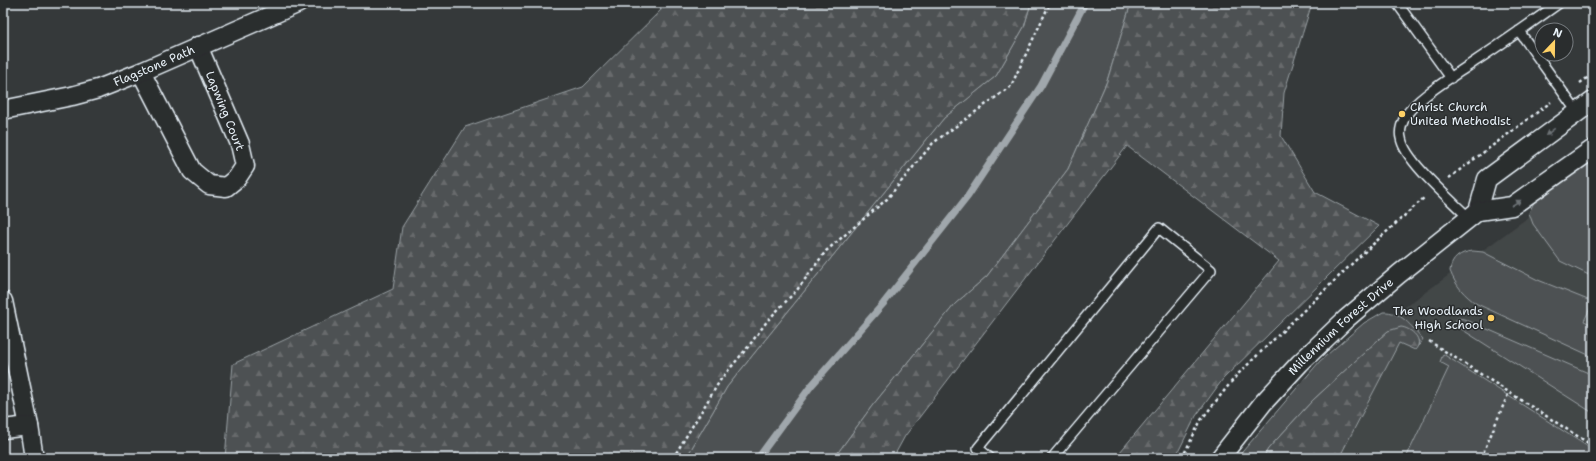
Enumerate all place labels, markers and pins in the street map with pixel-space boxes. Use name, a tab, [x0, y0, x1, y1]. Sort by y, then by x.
place label: Christ Church United Methodist	[1410, 99, 1511, 129]
marker: Christ Church United Methodist	[1397, 109, 1407, 119]
place label: The Woodlands High School	[1393, 303, 1483, 333]
marker: The Woodlands High School	[1486, 313, 1496, 323]

